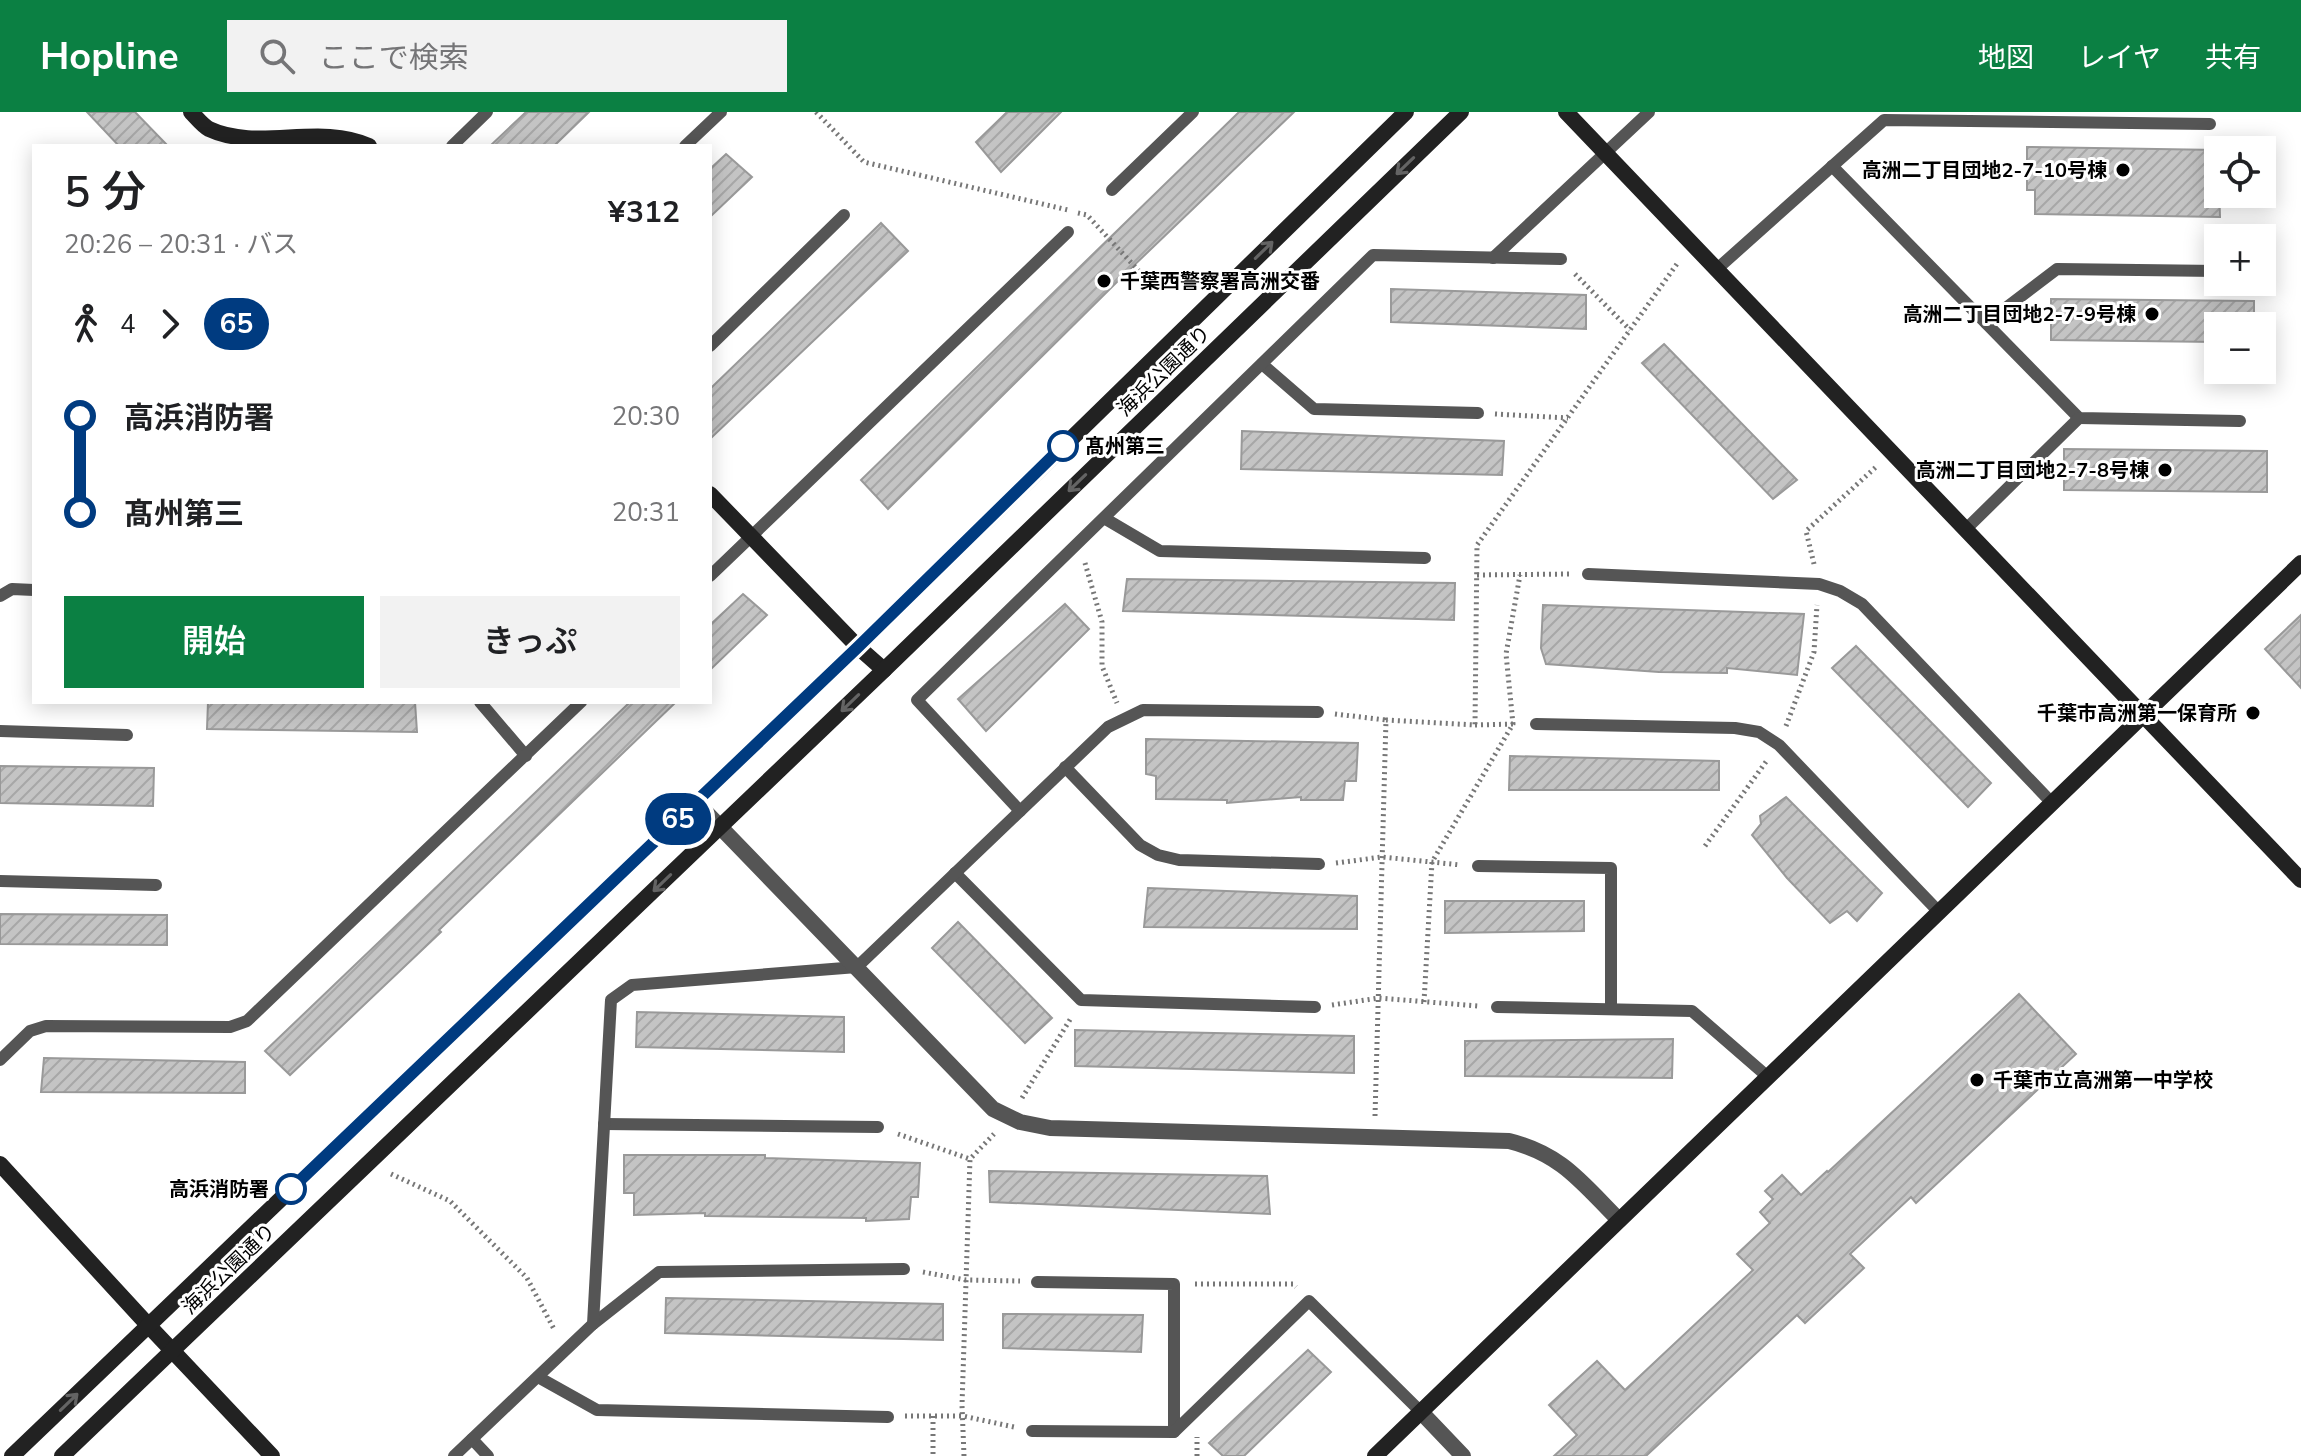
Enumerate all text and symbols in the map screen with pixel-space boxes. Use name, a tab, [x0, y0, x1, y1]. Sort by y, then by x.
search box	[227, 20, 787, 92]
text: Hopline	[40, 31, 179, 82]
icon: search	[255, 34, 299, 78]
text: ここで検索	[319, 38, 469, 79]
text: 地図	[1978, 39, 2034, 77]
text: レイヤ	[2078, 39, 2161, 77]
text: 共有	[2205, 39, 2261, 77]
map controls	[2204, 136, 2276, 384]
button: locate	[2204, 136, 2276, 208]
one-way arrow	[1395, 157, 1415, 176]
place label: 高洲二丁目団地2-7-10号棟	[1862, 157, 2107, 184]
marker: 高洲二丁目団地2-7-10号棟	[2114, 161, 2132, 179]
text: 5 分	[64, 163, 146, 223]
text: ¥312	[608, 192, 680, 233]
button: +	[2204, 224, 2276, 296]
text: 20:26 – 20:31 · バス	[64, 227, 298, 262]
one-way arrow	[1254, 241, 1274, 260]
place label: 千葉西警察署高洲交番	[1120, 268, 1320, 295]
marker: 千葉西警察署高洲交番	[1095, 272, 1113, 290]
place label: 高洲二丁目団地2-7-9号棟	[1903, 301, 2136, 328]
icon: walk	[64, 302, 108, 346]
icon: forward	[148, 302, 192, 346]
text: 65	[220, 305, 253, 343]
marker: 高洲二丁目団地2-7-9号棟	[2143, 305, 2161, 323]
text: 4	[120, 307, 136, 342]
button: −	[2204, 312, 2276, 384]
street label: 海浜公園通り	[1111, 320, 1217, 422]
text: 高浜消防署	[124, 398, 274, 439]
text: 20:30	[612, 399, 680, 434]
marker: 髙州第三	[1048, 431, 1078, 461]
place label: 髙州第三	[1085, 433, 1165, 460]
place label: 高洲二丁目団地2-7-8号棟	[1916, 457, 2149, 484]
marker: 高洲二丁目団地2-7-8号棟	[2156, 461, 2174, 479]
one-way arrow	[1067, 474, 1087, 493]
text: 髙州第三	[124, 494, 244, 535]
text: 20:31	[612, 495, 680, 530]
button: 開始	[64, 596, 364, 688]
button: きっぷ	[380, 596, 680, 688]
one-way arrow	[841, 693, 860, 712]
place label: 千葉市高洲第一保育所	[2037, 700, 2237, 727]
marker: 千葉市高洲第一保育所	[2244, 704, 2262, 722]
line badge: 65	[642, 793, 714, 845]
text: 65	[661, 800, 695, 838]
one-way arrow	[652, 873, 672, 892]
place label: 千葉市立高洲第一中学校	[1993, 1067, 2213, 1094]
marker: 千葉市立高洲第一中学校	[1968, 1071, 1986, 1089]
marker: 高浜消防署	[276, 1174, 306, 1204]
place label: 高浜消防署	[169, 1176, 269, 1203]
street label: 海浜公園通り	[176, 1218, 282, 1320]
one-way arrow	[58, 1393, 78, 1412]

